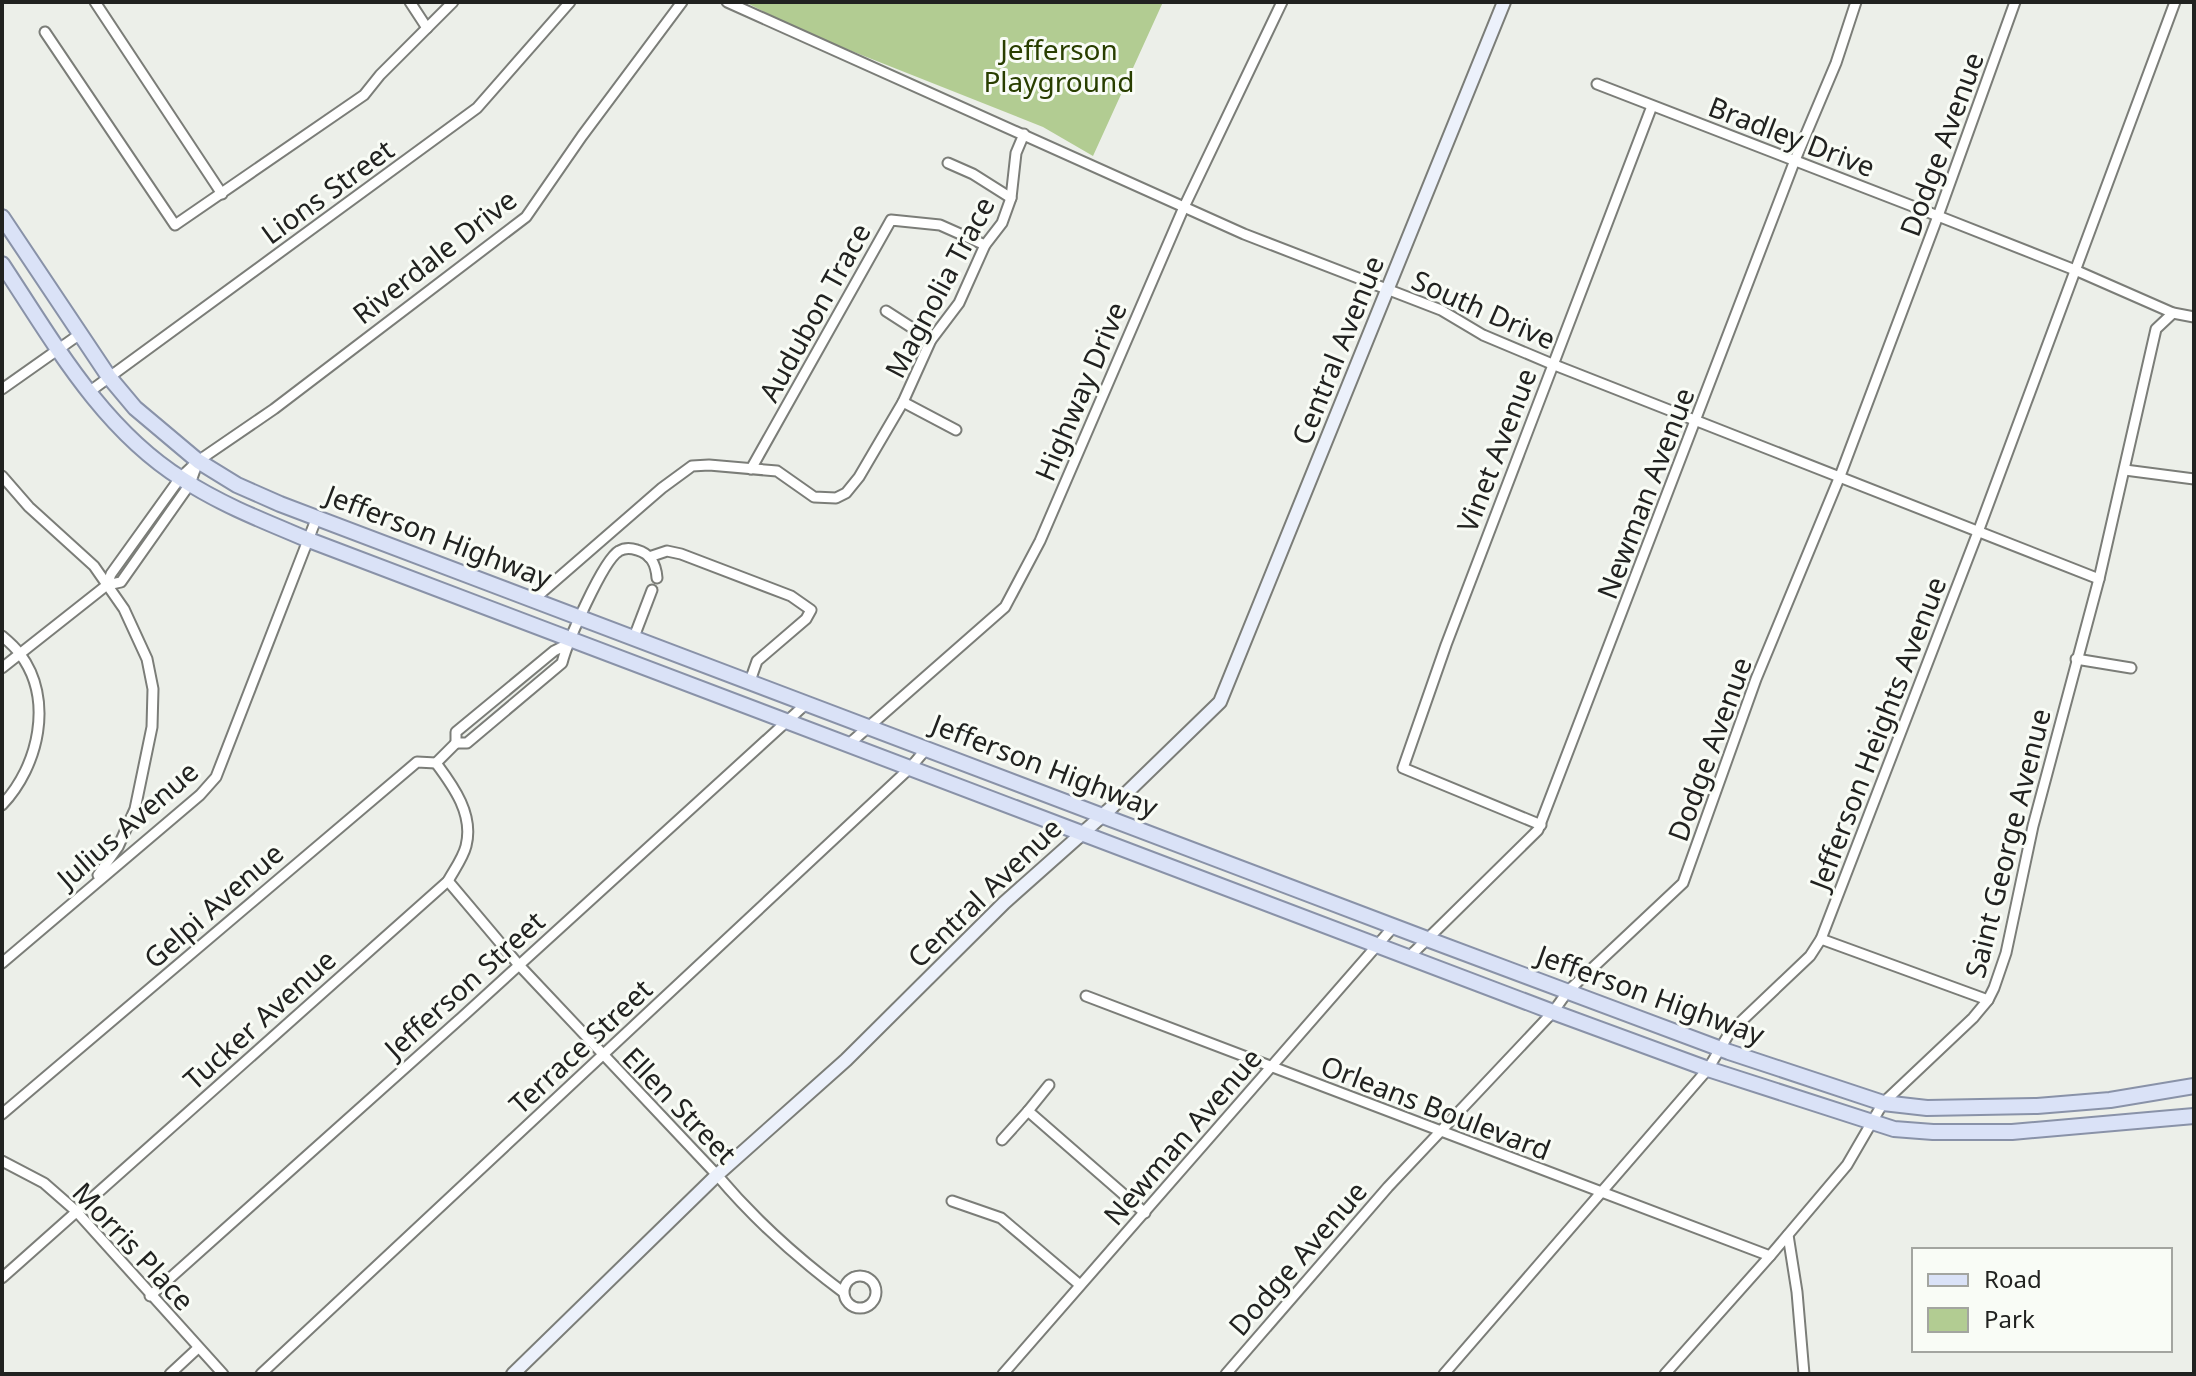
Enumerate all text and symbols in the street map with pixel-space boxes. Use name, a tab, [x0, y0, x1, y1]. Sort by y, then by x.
park label: Jefferson Playground	[983, 30, 1135, 100]
street label: Dodge Avenue	[1890, 47, 1992, 241]
street label: Bradley Drive	[1703, 87, 1881, 185]
street label: Lions Street	[253, 130, 401, 252]
street label: Riverdale Drive	[344, 180, 524, 332]
street label: Magnolia Trace	[875, 190, 1003, 384]
street label: Audubon Trace	[749, 216, 879, 408]
street label: Central Avenue	[1282, 250, 1392, 450]
street label: South Drive	[1406, 260, 1562, 358]
street label: Highway Drive	[1025, 296, 1135, 486]
street label: Vinet Avenue	[1447, 363, 1545, 537]
street label: Newman Avenue	[1587, 382, 1703, 604]
street label: Jefferson Highway	[318, 474, 558, 597]
street label: Jefferson Heights Avenue	[1799, 571, 1954, 898]
street label: Dodge Avenue	[1658, 652, 1760, 846]
street label: Jefferson Highway	[924, 703, 1164, 826]
street label: Saint George Avenue	[1955, 705, 2059, 981]
street label: Julius Avenue	[46, 752, 206, 898]
street label: Central Avenue	[899, 809, 1069, 975]
street label: Gelpi Avenue	[135, 834, 291, 976]
street label: Jefferson Street	[374, 902, 552, 1068]
street label: Jefferson Highway	[1529, 934, 1771, 1053]
street label: Tucker Avenue	[175, 940, 343, 1098]
street label: Terrace Street	[500, 970, 660, 1122]
street label: Ellen Street	[615, 1038, 745, 1172]
street label: Newman Avenue	[1094, 1039, 1270, 1233]
street label: Orleans Boulevard	[1316, 1046, 1556, 1168]
street label: Dodge Avenue	[1219, 1173, 1375, 1343]
street label: Morris Place	[65, 1174, 203, 1318]
legend	[1912, 1248, 2172, 1352]
text: Road	[1984, 1262, 2042, 1295]
text: Park	[1984, 1302, 2035, 1335]

